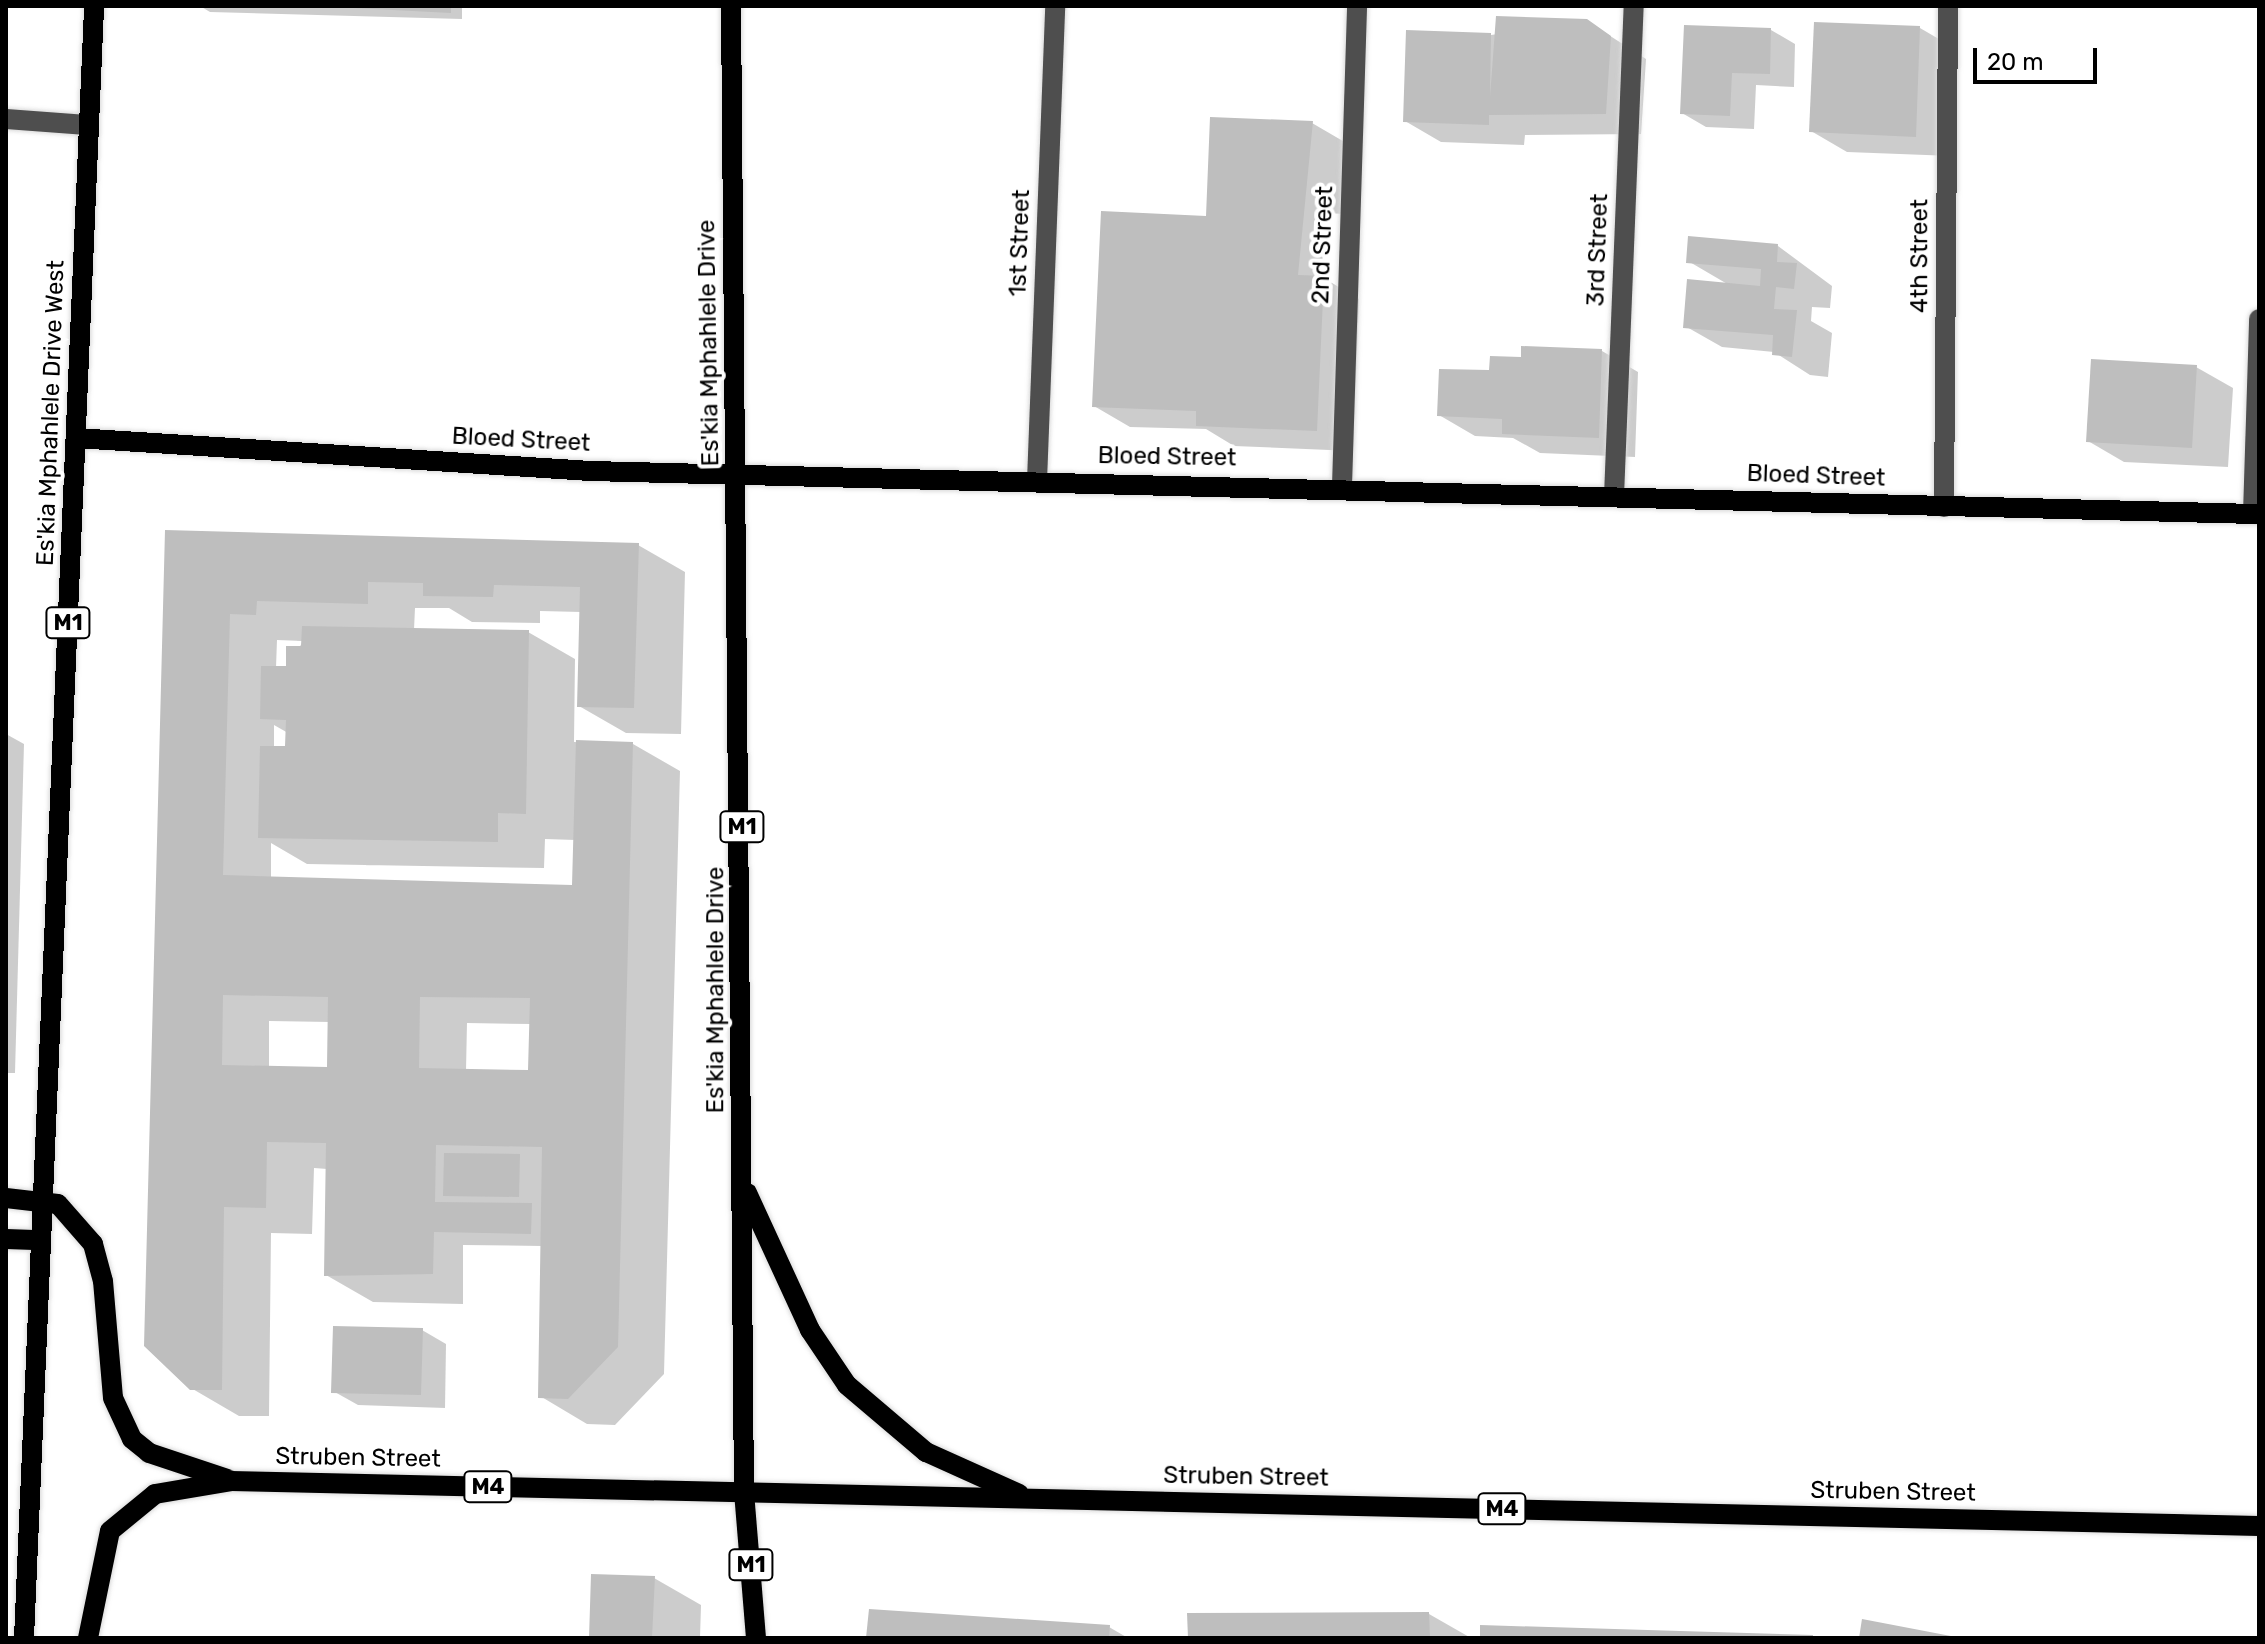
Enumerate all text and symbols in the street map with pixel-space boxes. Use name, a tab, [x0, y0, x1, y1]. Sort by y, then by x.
scale bar	[1977, 32, 2101, 82]
text: 20 m	[1987, 48, 2044, 76]
street label: 2nd Street	[1307, 185, 1339, 305]
street label: 1st Street	[1004, 189, 1036, 297]
street label: 3rd Street	[1582, 193, 1614, 307]
street label: 4th Street	[1906, 199, 1934, 313]
street label: Es'kia Mphahlele Drive	[692, 219, 726, 467]
street label: Es'kia Mphahlele Drive West	[31, 259, 71, 567]
street label: Bloed Street	[451, 422, 591, 458]
street label: Bloed Street	[1097, 441, 1237, 473]
street label: Bloed Street	[1746, 459, 1886, 493]
road number: M1	[44, 605, 92, 641]
road number: M1	[718, 809, 766, 845]
street label: Es'kia Mphahlele Drive	[702, 867, 730, 1113]
street label: Struben Street	[275, 1442, 441, 1474]
street label: Struben Street	[1163, 1461, 1329, 1493]
road number: M4	[462, 1469, 514, 1505]
street label: Struben Street	[1810, 1476, 1976, 1508]
road number: M4	[1476, 1491, 1528, 1527]
road number: M1	[727, 1547, 775, 1583]

